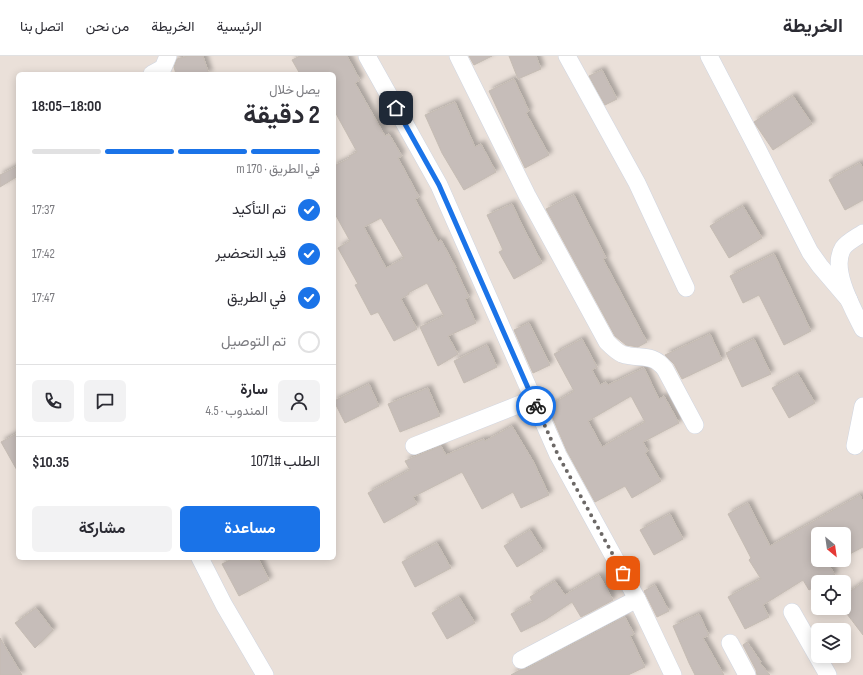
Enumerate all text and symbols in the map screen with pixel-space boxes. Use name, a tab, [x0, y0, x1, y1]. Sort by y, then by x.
text: الخريطة	[783, 15, 843, 38]
text: اتصل بنا	[20, 18, 64, 35]
text: من نحن	[86, 18, 129, 35]
text: الخريطة	[151, 18, 194, 35]
text: الرئيسية	[216, 18, 262, 35]
text: يصل خلال	[269, 82, 320, 98]
pin	[379, 91, 413, 125]
text: 18:00–18:05	[32, 97, 101, 116]
icon: home	[385, 97, 407, 119]
text: 2 دقيقة	[243, 100, 320, 131]
text: في الطريق · 170 m	[236, 161, 320, 177]
icon: check	[298, 199, 320, 221]
text: تم التأكيد	[232, 200, 286, 219]
text: 17:37	[32, 202, 55, 218]
icon: check	[298, 243, 320, 265]
text: قيد التحضير	[215, 244, 286, 263]
text: 17:42	[32, 246, 55, 262]
icon: check	[298, 287, 320, 309]
text: في الطريق	[227, 288, 286, 307]
text: 17:47	[32, 290, 55, 306]
text: تم التوصيل	[221, 332, 286, 351]
button: phone	[32, 380, 74, 422]
button: chat	[84, 380, 126, 422]
text: سارة	[240, 380, 268, 399]
button: person	[278, 380, 320, 422]
courier	[516, 386, 556, 426]
icon: bike	[525, 395, 547, 417]
text: المندوب · 4.5	[206, 403, 268, 419]
text: الطلب #1071	[251, 452, 320, 471]
text: $10.35	[32, 453, 69, 472]
button: مشاركة	[32, 506, 172, 552]
button: مساعدة	[180, 506, 320, 552]
north arrow	[811, 527, 851, 567]
map controls	[811, 527, 851, 663]
pin	[606, 556, 640, 590]
icon: bag	[612, 562, 634, 584]
button: locate	[811, 575, 851, 615]
button: layers	[811, 623, 851, 663]

